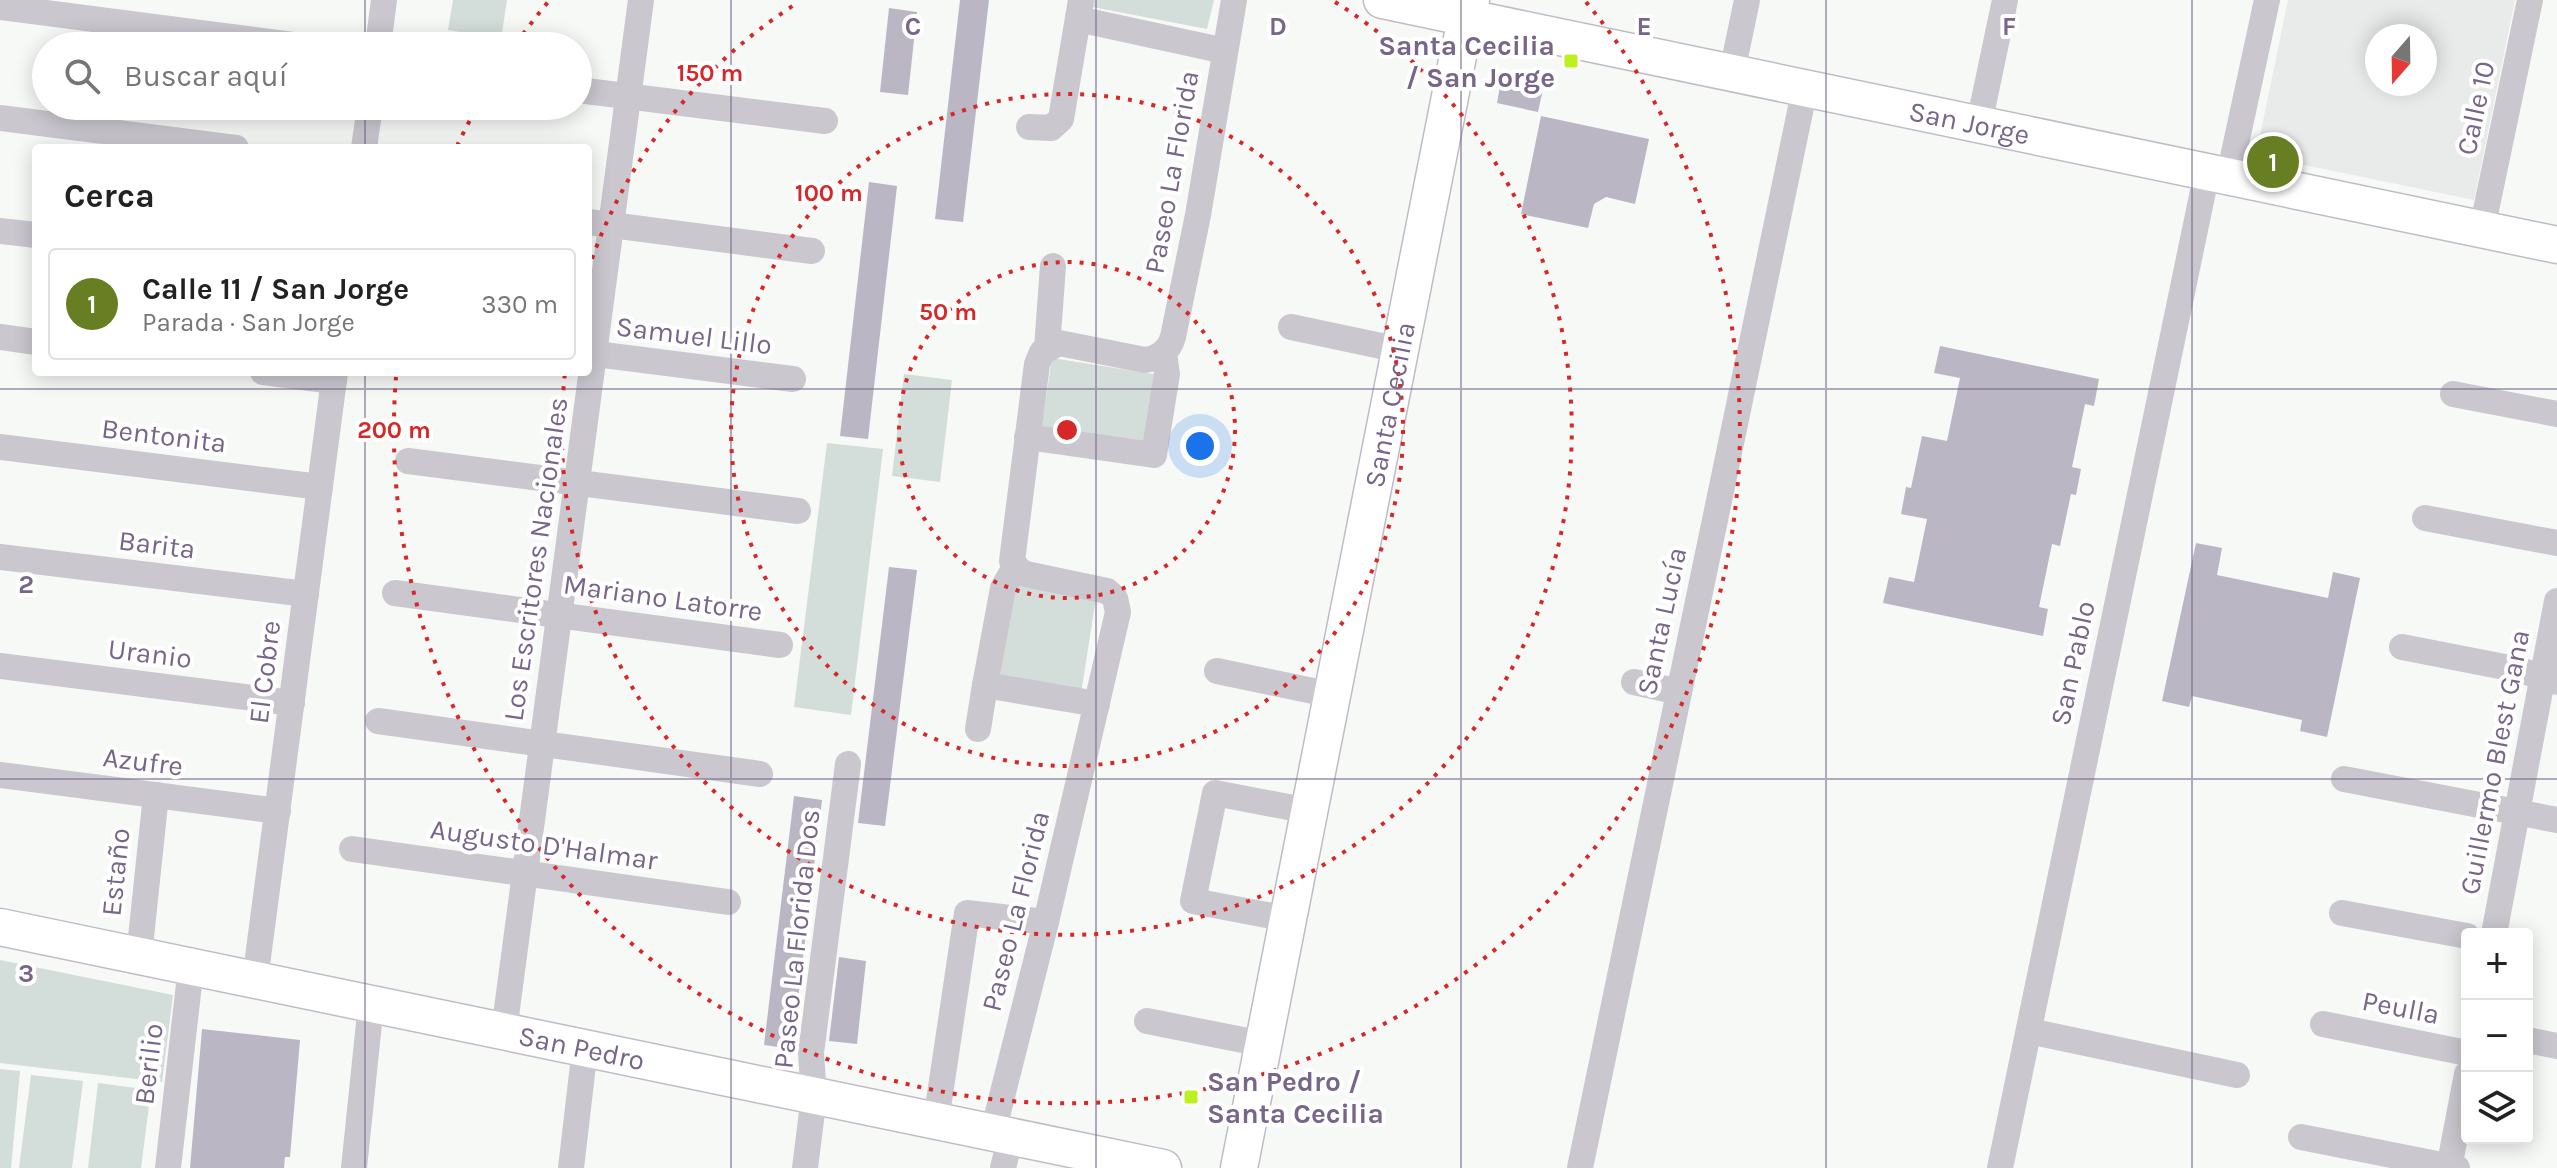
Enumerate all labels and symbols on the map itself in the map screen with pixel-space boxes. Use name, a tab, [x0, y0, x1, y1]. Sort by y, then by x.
text: C	[905, 11, 921, 42]
text: D	[1269, 11, 1287, 42]
text: E	[1636, 11, 1652, 42]
text: F	[2002, 11, 2016, 42]
north arrow	[2365, 24, 2437, 96]
place label: Santa Cecilia / San Jorge	[1378, 29, 1555, 94]
marker: Santa Cecilia / San Jorge	[1562, 52, 1580, 70]
street label: Calle 10	[2449, 58, 2502, 158]
text: 150 m	[677, 59, 743, 87]
street label: Paseo La Florida	[1137, 68, 1206, 276]
street label: San Jorge	[1906, 94, 2033, 152]
pin: 1	[2247, 132, 2299, 192]
text: 100 m	[795, 179, 863, 207]
text: 50 m	[919, 298, 977, 326]
street label: Samuel Lillo	[614, 310, 774, 361]
street label: Santa Cecilia	[1357, 319, 1422, 490]
street label: Los Escritores Nacionales	[496, 395, 575, 723]
street label: Bentonita	[100, 411, 228, 460]
text: 200 m	[357, 416, 431, 444]
centre of rings	[1053, 416, 1081, 444]
your location	[1180, 426, 1220, 466]
street label: Barita	[117, 523, 197, 566]
street label: Santa Lucía	[1630, 544, 1693, 698]
street label: Mariano Latorre	[561, 567, 765, 628]
text: 2	[18, 569, 34, 600]
street label: San Pablo	[2043, 598, 2102, 728]
street label: El Cobre	[242, 619, 287, 726]
street label: Guillermo Blest Gana	[2453, 627, 2536, 897]
street label: Uranio	[106, 632, 194, 675]
street label: Azufre	[101, 740, 185, 783]
street label: Paseo La Florida	[975, 807, 1056, 1015]
street label: Paseo La Florida Dos	[766, 808, 827, 1070]
street label: Augusto D'Halmar	[428, 812, 660, 877]
street label: Estaño	[94, 826, 137, 918]
text: 3	[18, 958, 34, 989]
street label: Peulla	[2360, 984, 2442, 1031]
street label: San Pedro	[516, 1019, 647, 1077]
street label: Berilio	[127, 1021, 170, 1107]
place label: San Pedro / Santa Cecilia	[1207, 1065, 1384, 1130]
marker: San Pedro / Santa Cecilia	[1182, 1088, 1200, 1106]

